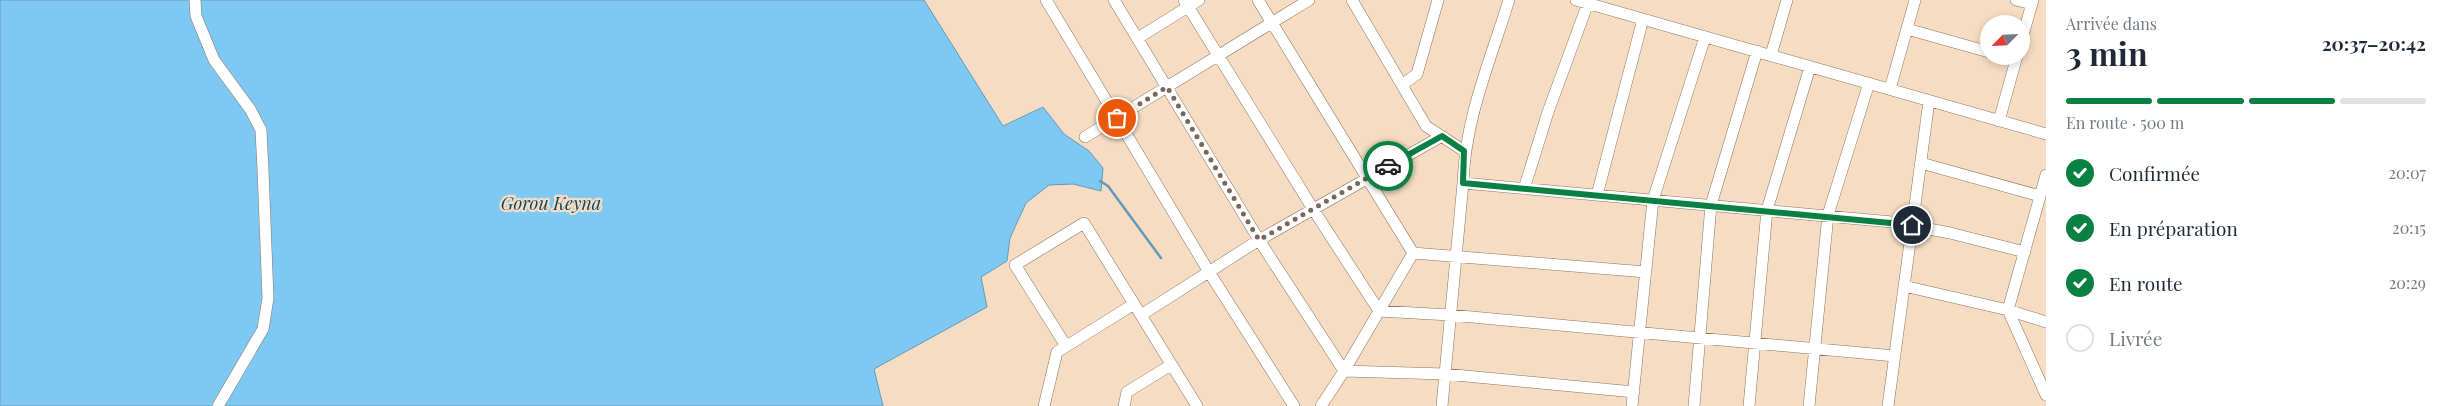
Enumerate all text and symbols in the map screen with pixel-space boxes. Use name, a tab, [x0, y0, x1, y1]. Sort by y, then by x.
text: Arrivée dans	[2066, 13, 2157, 34]
north arrow	[1980, 15, 2030, 65]
map controls	[1980, 15, 2030, 65]
text: 20:37–20:42	[2322, 30, 2426, 56]
text: 3 min	[2066, 31, 2148, 74]
pin	[1096, 97, 1138, 139]
icon: bag	[1103, 104, 1131, 132]
text: En route · 500 m	[2066, 112, 2184, 133]
courier	[1363, 141, 1413, 191]
icon: car	[1374, 152, 1402, 180]
icon: check	[2066, 159, 2094, 187]
text: Confirmée	[2109, 160, 2200, 186]
text: 20:07	[2388, 162, 2426, 183]
water label: Gorou Keyna	[501, 191, 601, 215]
pin	[1891, 204, 1933, 246]
icon: home	[1898, 211, 1926, 239]
icon: check	[2066, 214, 2094, 242]
text: En préparation	[2109, 215, 2238, 241]
text: 20:15	[2392, 217, 2426, 238]
icon: check	[2066, 269, 2094, 297]
text: En route	[2109, 270, 2183, 296]
text: 20:29	[2389, 272, 2426, 293]
text: Livrée	[2109, 325, 2162, 351]

